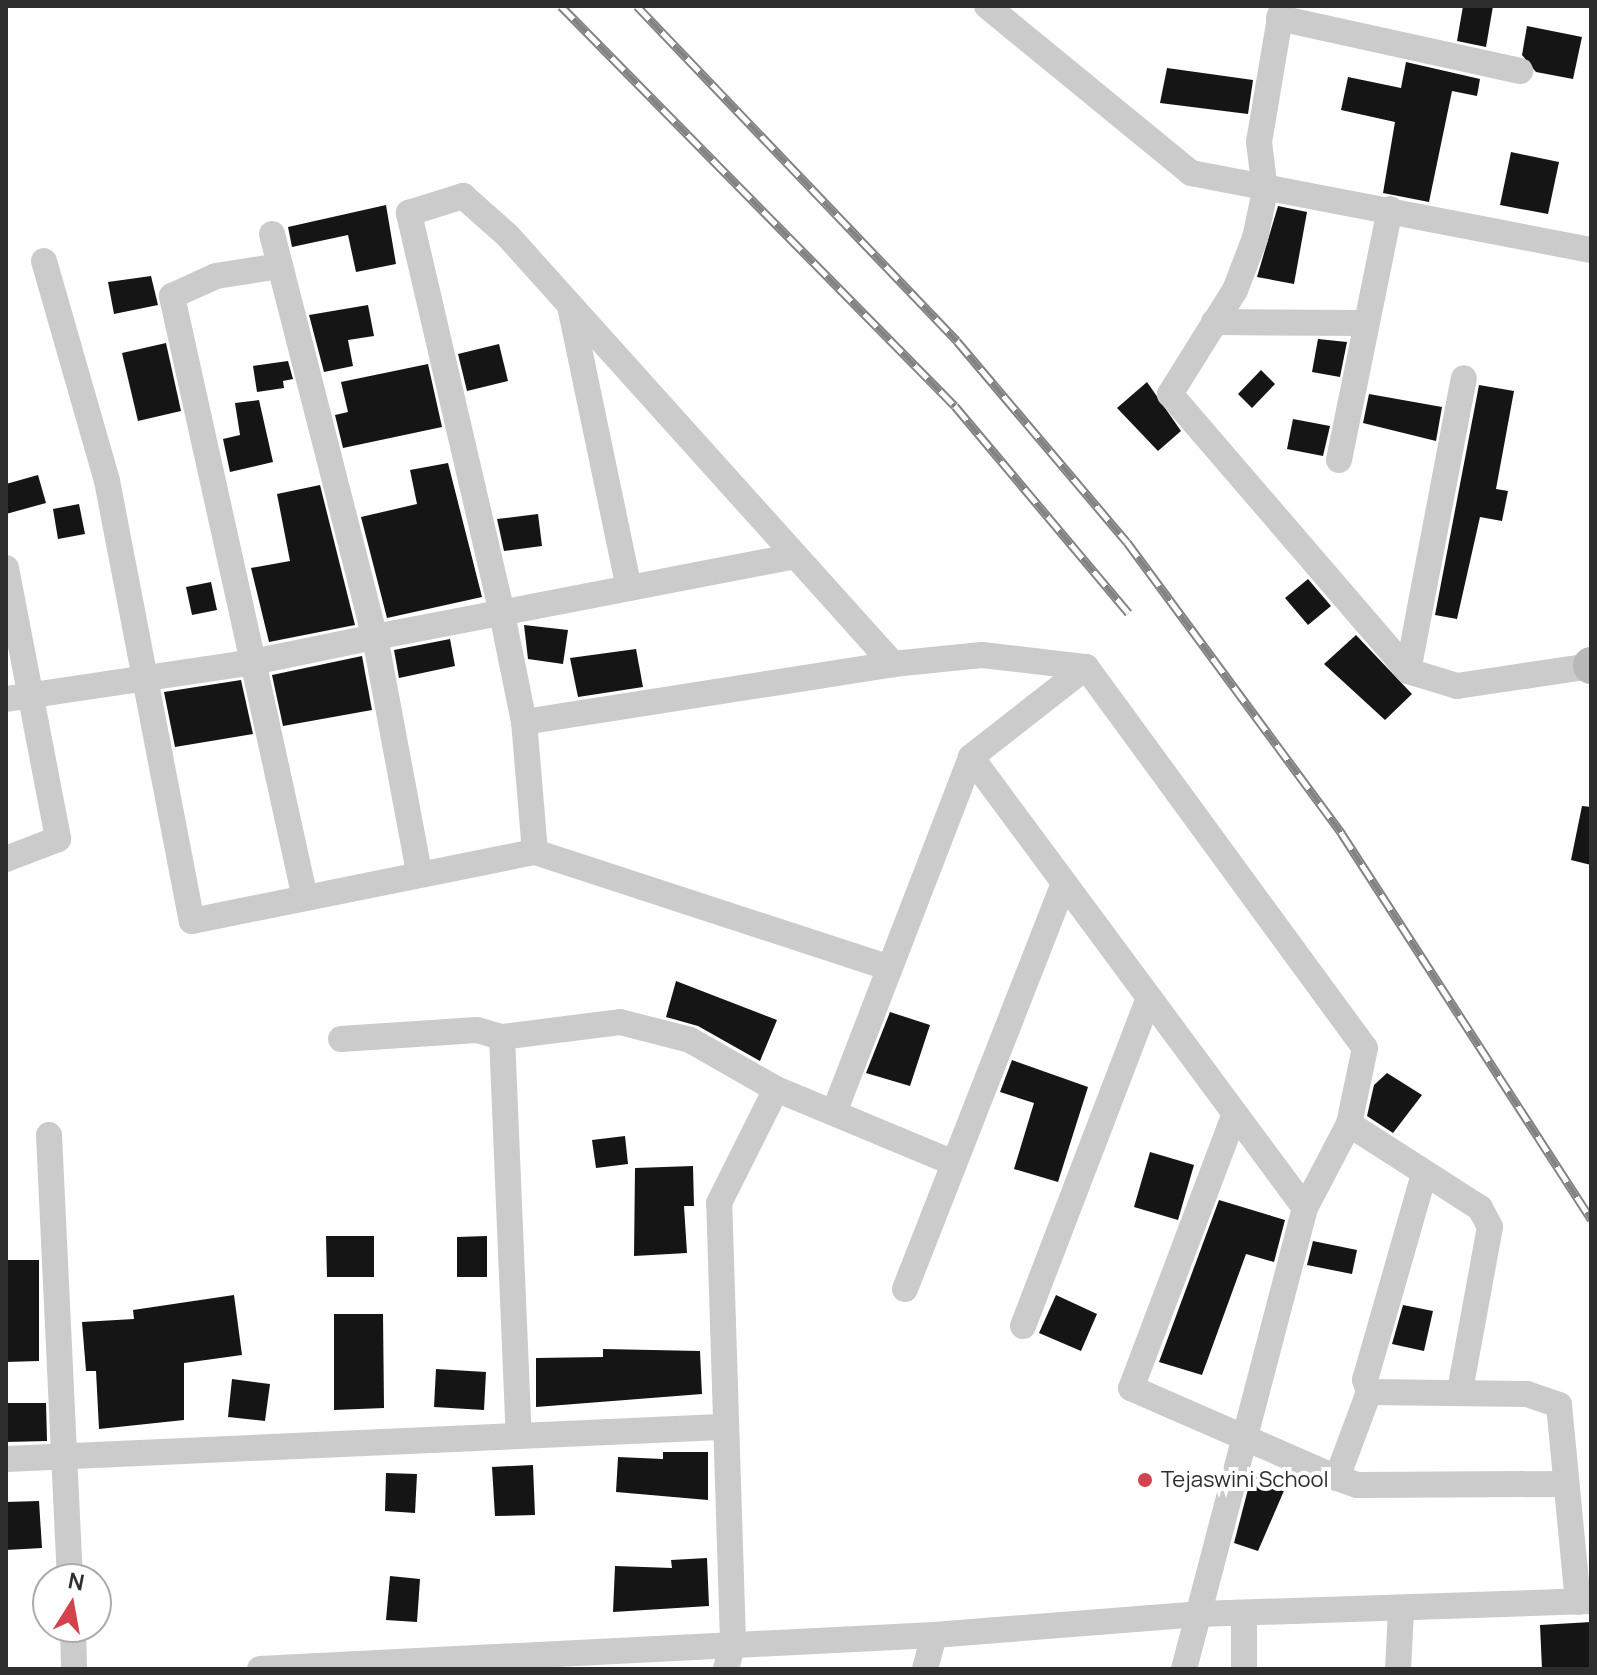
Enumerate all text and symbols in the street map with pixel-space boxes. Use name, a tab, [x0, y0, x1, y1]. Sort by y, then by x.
place label: Tejaswini School	[1161, 1467, 1329, 1493]
marker: Tejaswini School	[1136, 1471, 1154, 1489]
north arrow	[32, 1563, 112, 1643]
text: N	[66, 1565, 87, 1598]

